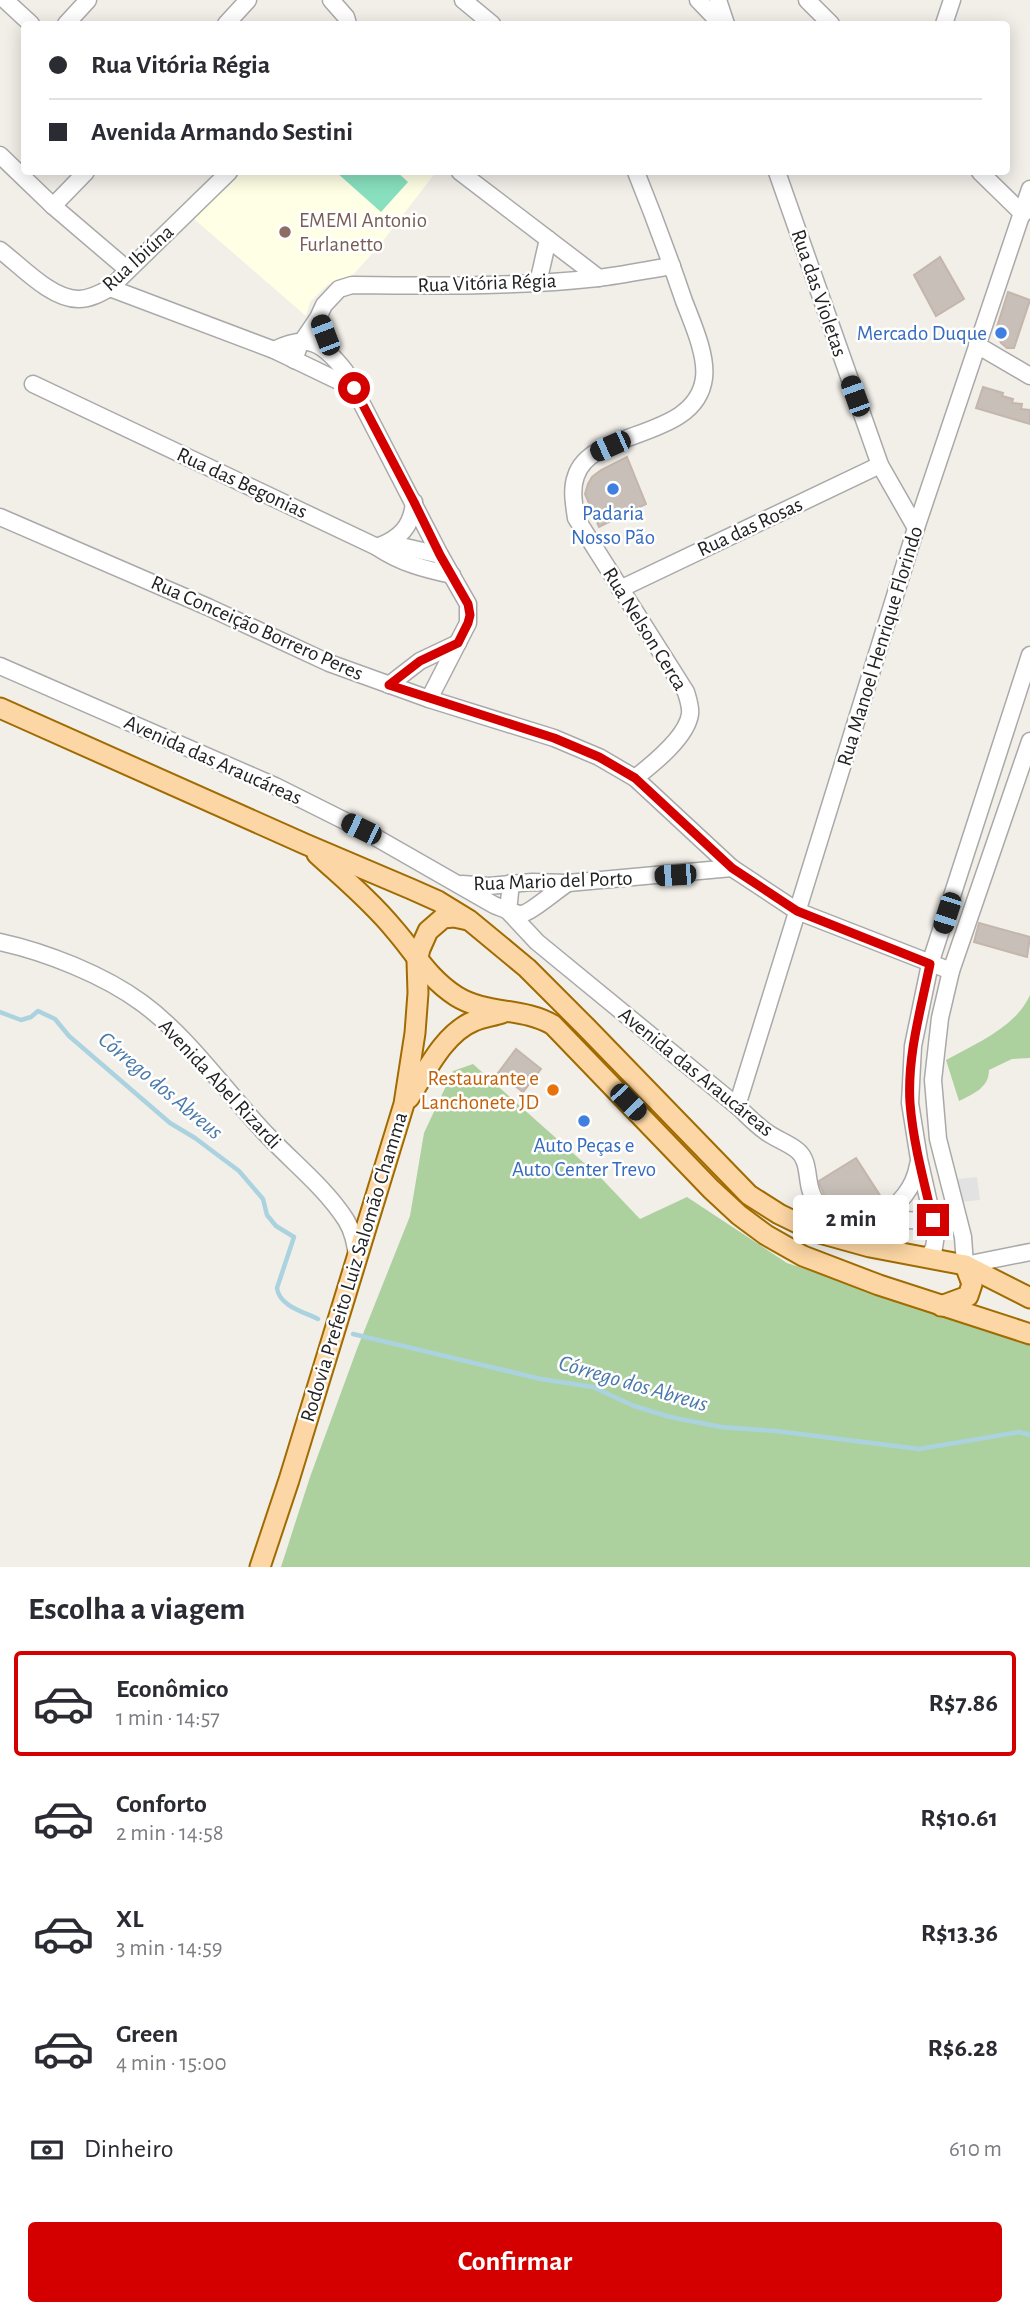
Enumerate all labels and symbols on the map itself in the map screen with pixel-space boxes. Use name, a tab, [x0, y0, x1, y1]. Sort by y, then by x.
place label: EMEMI Antonio Furlanetto	[299, 210, 427, 255]
street label: Rua Ibiúna	[98, 221, 178, 295]
marker: EMEMI Antonio Furlanetto	[277, 224, 293, 240]
street label: Rua das Violetas	[787, 227, 851, 359]
street label: Rua Vitória Régia	[417, 270, 557, 296]
car	[308, 312, 343, 358]
place label: Mercado Duque	[857, 323, 987, 344]
marker: Mercado Duque	[993, 325, 1009, 341]
route start	[338, 372, 370, 404]
car	[838, 373, 873, 419]
car	[587, 428, 634, 464]
street label: Rua das Begonias	[174, 444, 310, 522]
marker: Padaria Nosso Pão	[605, 481, 621, 497]
street label: Rua das Rosas	[694, 494, 806, 560]
place label: Padaria Nosso Pão	[571, 503, 655, 548]
street label: Rua Manoel Henrique Florindo	[834, 524, 926, 768]
street label: Rua Nelson Cerca	[599, 564, 691, 694]
street label: Rua Conceição Borrero Peres	[148, 572, 366, 684]
street label: Avenida das Araucáreas	[121, 711, 305, 809]
car	[338, 810, 385, 848]
car	[654, 863, 697, 887]
street label: Rua Mario del Porto	[473, 868, 633, 894]
car	[931, 890, 964, 936]
street label: Avenida das Araucáreas	[615, 1003, 777, 1141]
street label: Avenida Abel Rizardi	[155, 1015, 285, 1153]
water label: Córrego dos Abreus	[94, 1028, 226, 1144]
place label: Restaurante e Lanchonete JD	[421, 1068, 539, 1113]
car	[606, 1080, 651, 1124]
marker: Restaurante e Lanchonete JD	[545, 1082, 561, 1098]
street label: Rodovia Prefeito Luiz Salomão Chamma	[297, 1109, 411, 1425]
marker: Auto Peças e Auto Center Trevo	[576, 1113, 592, 1129]
place label: Auto Peças e Auto Center Trevo	[512, 1135, 656, 1180]
callout: 2 min	[793, 1196, 908, 1244]
route end	[917, 1204, 949, 1236]
water label: Córrego dos Abreus	[556, 1352, 710, 1416]

